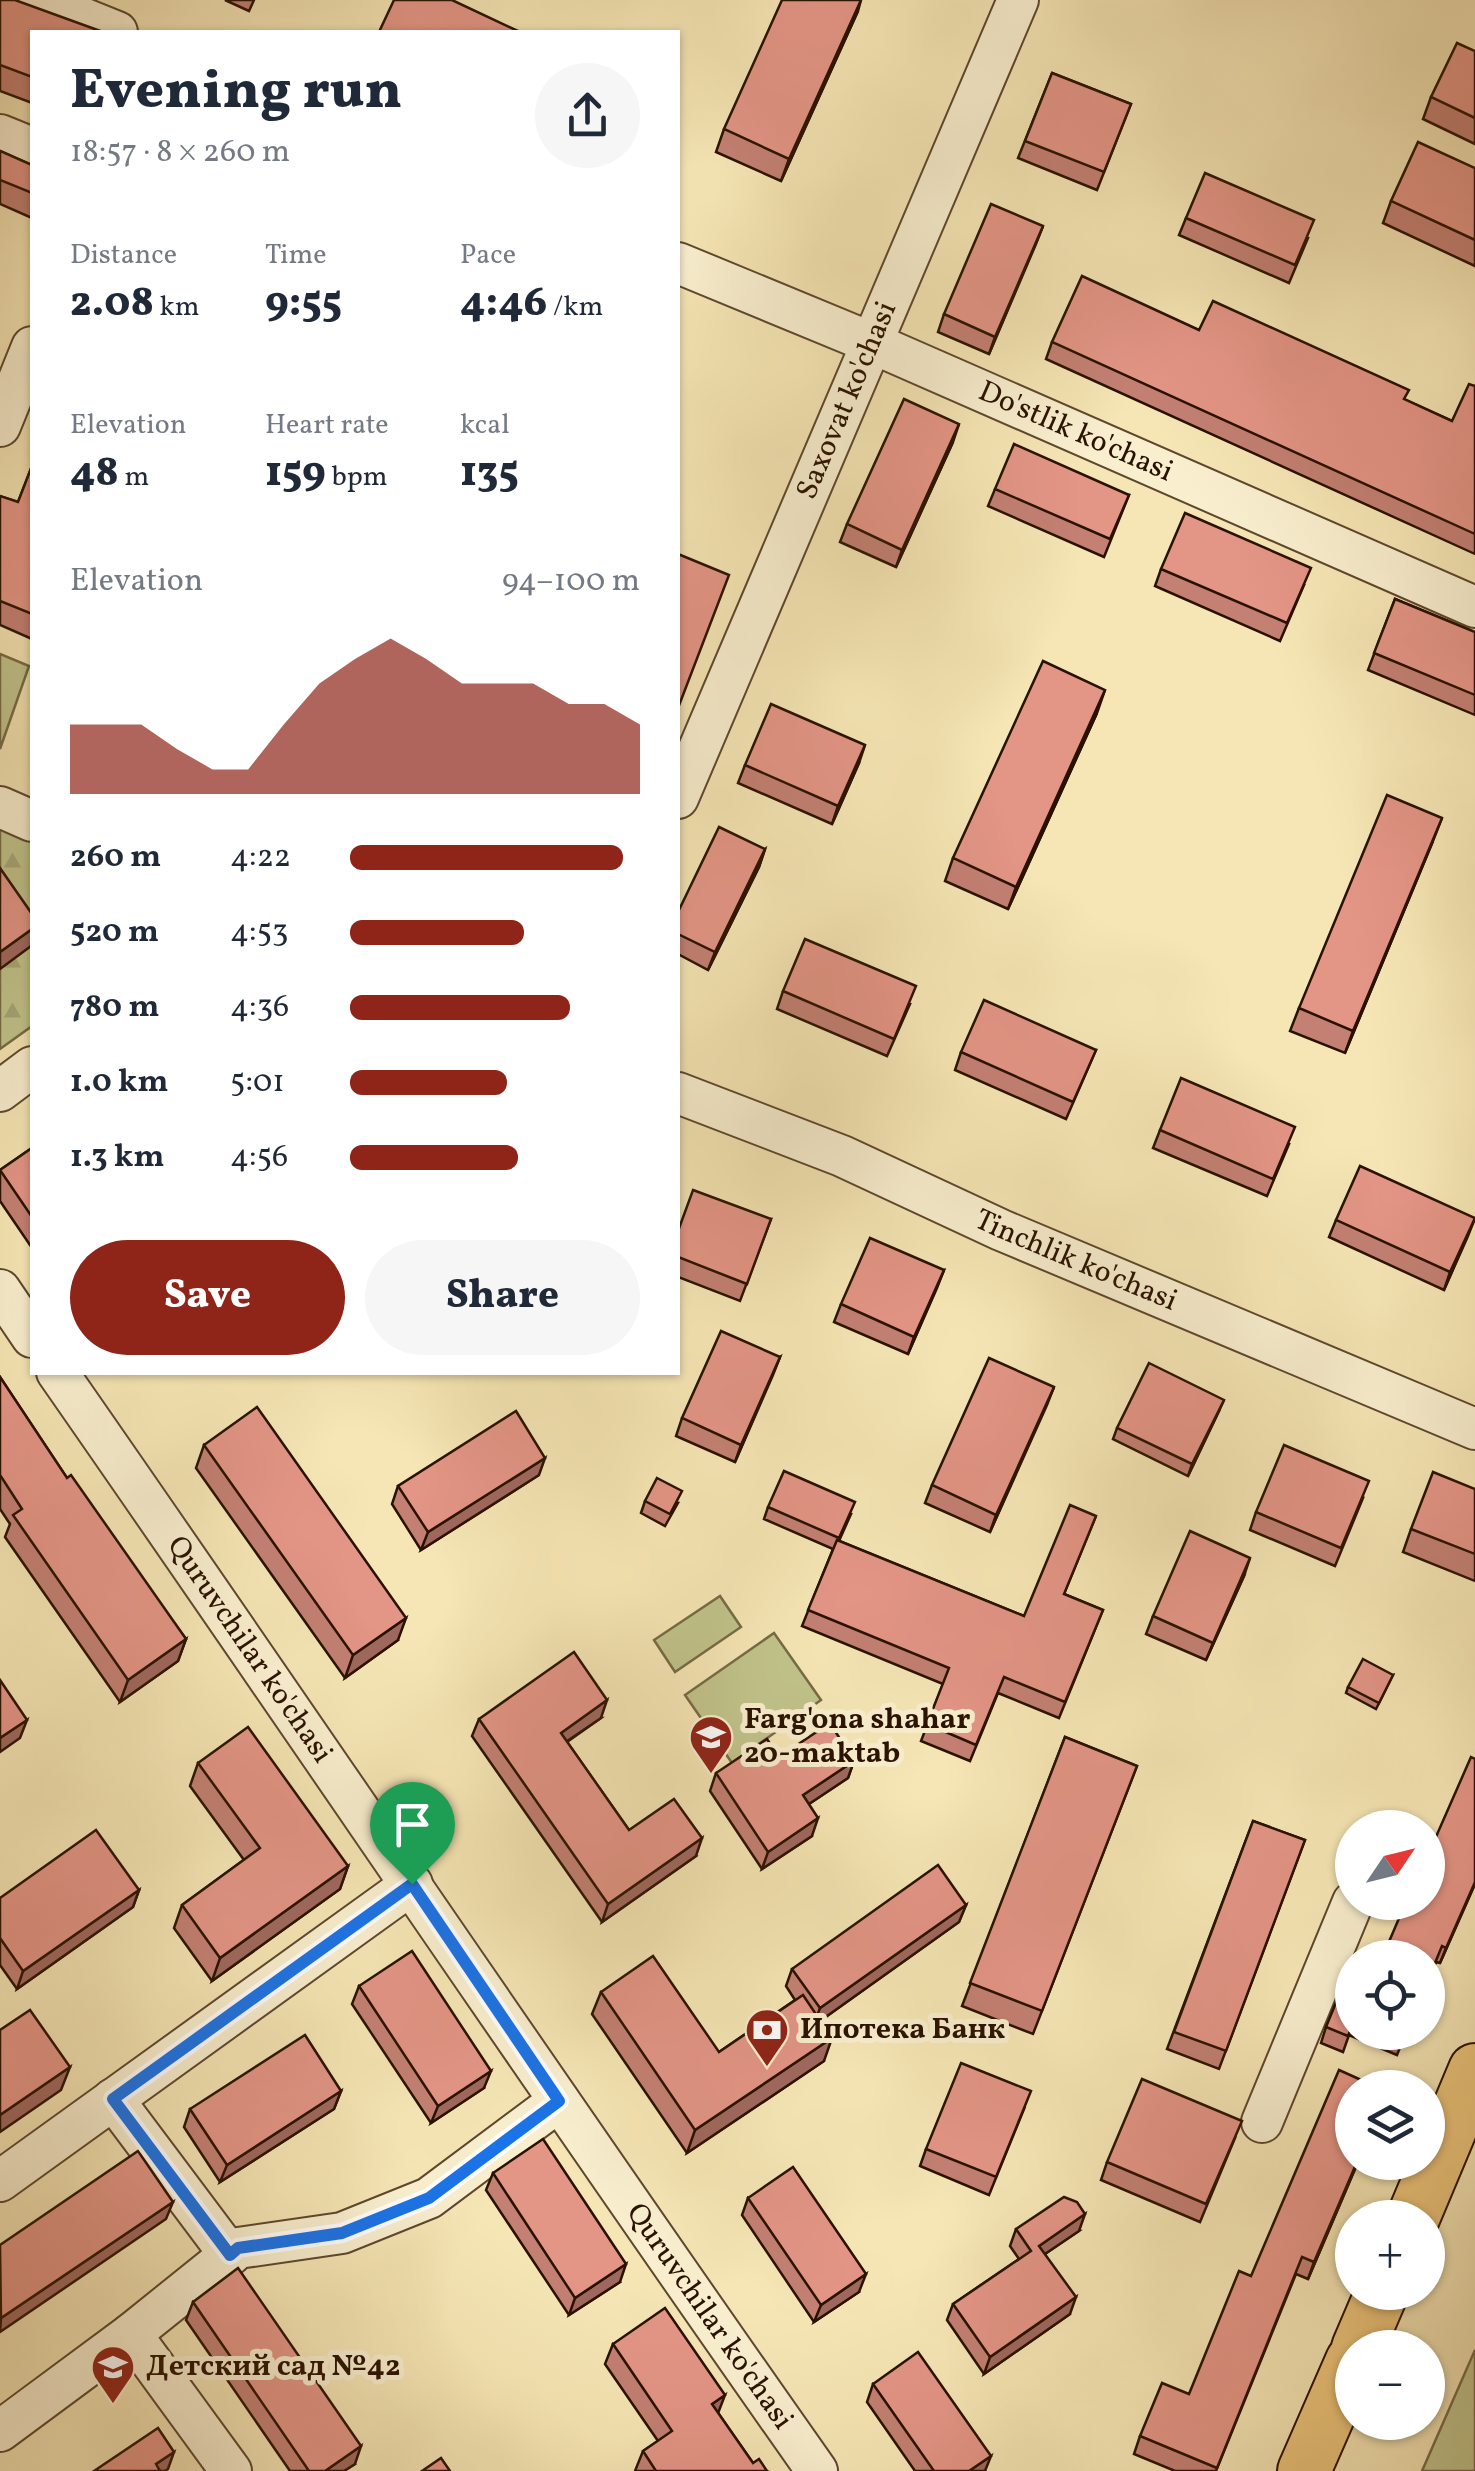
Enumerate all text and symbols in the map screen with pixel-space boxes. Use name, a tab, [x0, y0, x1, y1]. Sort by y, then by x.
text: Evening run	[70, 55, 402, 131]
button: share	[535, 63, 640, 168]
text: 18:57 · 8 × 260 m	[70, 131, 290, 175]
text: Distance	[70, 236, 177, 275]
text: Time	[265, 236, 326, 275]
text: Pace	[460, 236, 516, 275]
text: 2.08	[70, 275, 154, 334]
text: 9:55	[265, 275, 342, 334]
text: 4:46	[460, 275, 547, 334]
text: km	[154, 288, 200, 327]
text: /km	[547, 288, 603, 327]
street label: Saxovat ko'chasi	[787, 295, 908, 506]
street label: Do'stlik ko'chasi	[972, 371, 1179, 493]
text: Elevation	[70, 406, 186, 445]
text: Heart rate	[265, 406, 389, 445]
text: kcal	[460, 406, 510, 445]
text: 48	[70, 445, 119, 504]
text: 159	[265, 445, 326, 504]
text: 135	[460, 445, 519, 504]
text: m	[119, 458, 149, 497]
text: bpm	[326, 458, 388, 497]
text: Elevation	[70, 560, 203, 604]
text: 94–100 m	[502, 560, 640, 604]
text: 260 m	[70, 836, 161, 880]
text: 4:22	[230, 836, 291, 880]
text: 520 m	[70, 911, 159, 955]
text: 4:53	[230, 911, 288, 955]
text: 780 m	[70, 986, 159, 1030]
text: 4:36	[230, 986, 289, 1030]
text: 1.0 km	[70, 1061, 168, 1105]
text: 5:01	[230, 1061, 285, 1105]
text: 1.3 km	[70, 1136, 164, 1180]
text: 4:56	[230, 1136, 288, 1180]
street label: Tinchlik ko'chasi	[967, 1199, 1184, 1323]
button: Save	[70, 1240, 345, 1355]
button: Share	[365, 1240, 640, 1355]
street label: Quruvchilar ko'chasi	[156, 1528, 342, 1772]
place label: Farg'ona shahar 20-maktab	[744, 1699, 971, 1775]
school or university icon: Farg'ona shahar 20-maktab	[688, 1714, 734, 1775]
pin	[370, 1782, 455, 1885]
icon: arrive	[385, 1797, 440, 1852]
north arrow	[1335, 1810, 1445, 1920]
map controls	[1335, 1810, 1445, 2440]
button: locate	[1335, 1940, 1445, 2050]
bank icon: Ипотека Банк	[744, 2007, 790, 2068]
place label: Ипотека Банк	[800, 2009, 1005, 2051]
button: layers	[1335, 2070, 1445, 2180]
street label: Quruvchilar ko'chasi	[615, 2195, 803, 2439]
button: +	[1335, 2200, 1445, 2310]
button: −	[1335, 2330, 1445, 2440]
school or university icon: Детский сад №42	[90, 2344, 136, 2405]
place label: Детский сад №42	[146, 2346, 401, 2388]

